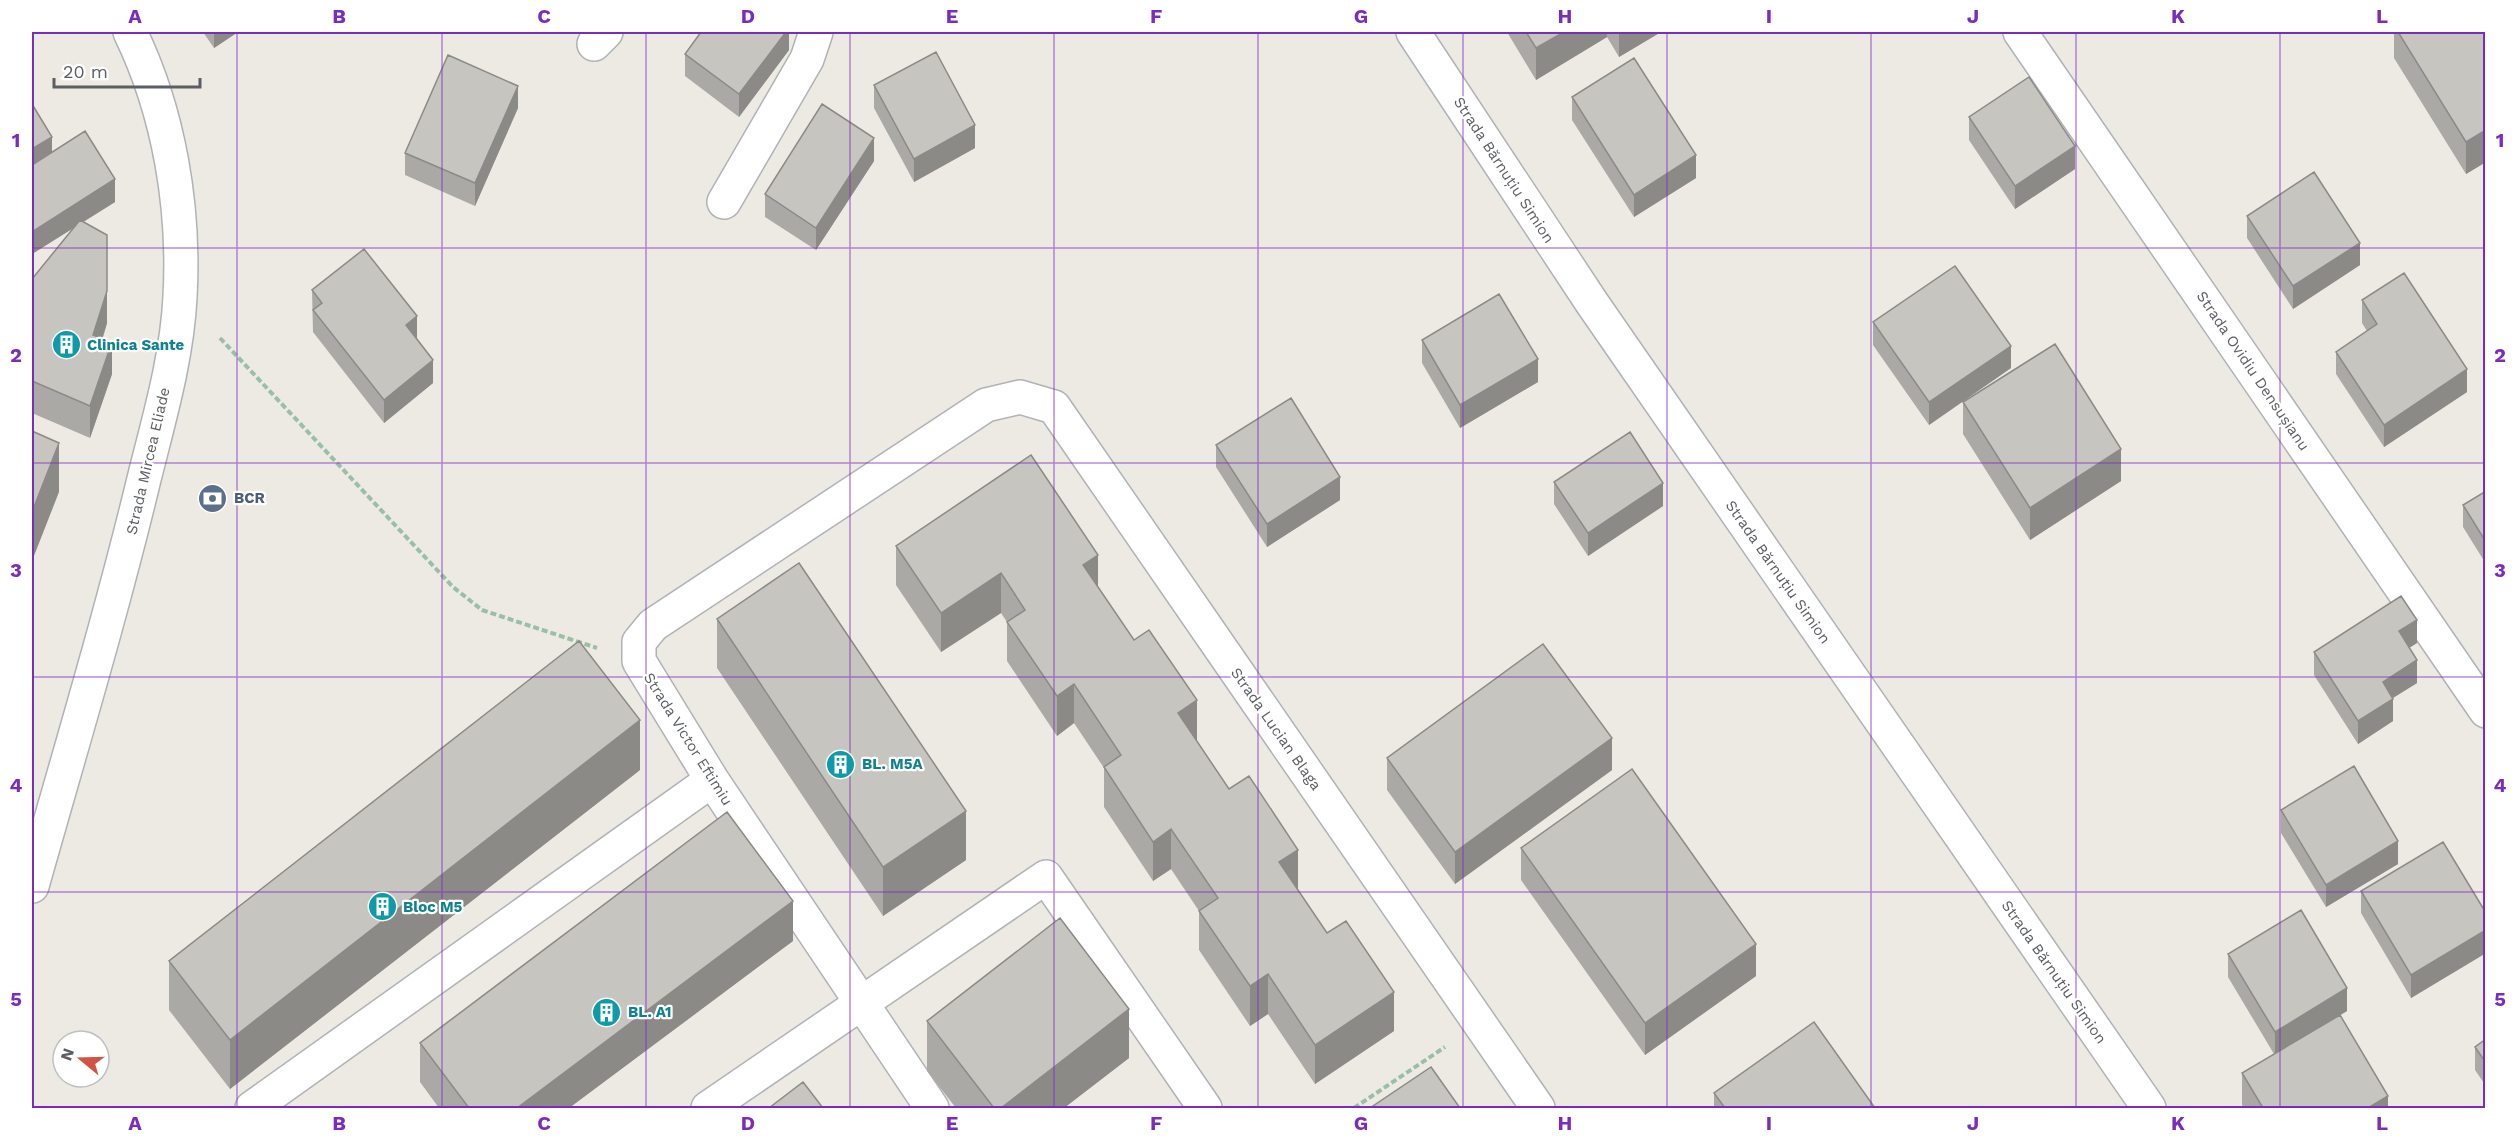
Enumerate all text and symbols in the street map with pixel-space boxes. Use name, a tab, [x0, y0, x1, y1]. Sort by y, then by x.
text: A	[128, 4, 142, 28]
text: B	[332, 4, 346, 28]
text: C	[537, 4, 551, 28]
text: D	[741, 4, 755, 28]
text: E	[946, 4, 958, 28]
text: F	[1150, 4, 1162, 28]
text: G	[1354, 4, 1368, 28]
text: H	[1558, 4, 1572, 28]
text: I	[1766, 4, 1772, 28]
text: J	[1967, 4, 1979, 28]
text: K	[2171, 4, 2185, 28]
text: L	[2376, 4, 2388, 28]
scale bar	[54, 51, 200, 89]
text: 20 m	[63, 61, 108, 82]
street label: Strada Bărnuțiu Simion	[1450, 94, 1558, 246]
text: 1	[12, 128, 20, 152]
text: 1	[2496, 128, 2504, 152]
street label: Strada Ovidiu Densușianu	[2193, 288, 2313, 454]
building icon: Clinica Sante	[50, 329, 82, 361]
place label: Clinica Sante	[87, 336, 185, 354]
text: 2	[10, 343, 22, 367]
text: 2	[2494, 343, 2506, 367]
street label: Strada Mircea Eliade	[122, 386, 174, 536]
bank icon: BCR	[197, 482, 229, 514]
place label: BCR	[234, 489, 265, 507]
street label: Strada Bărnuțiu Simion	[1722, 497, 1834, 647]
text: 3	[10, 558, 22, 582]
text: 3	[2494, 558, 2506, 582]
street label: Strada Lucian Blaga	[1227, 664, 1325, 794]
street label: Strada Victor Eftimiu	[640, 669, 736, 809]
building icon: BL. M5A	[825, 748, 857, 780]
place label: BL. M5A	[862, 755, 923, 773]
text: 4	[10, 773, 23, 797]
text: 4	[2494, 773, 2507, 797]
building icon: Bloc M5	[366, 891, 398, 923]
street label: Strada Bărnuțiu Simion	[1998, 897, 2110, 1047]
place label: Bloc M5	[403, 898, 463, 916]
text: 5	[10, 987, 22, 1011]
text: 5	[2494, 987, 2506, 1011]
building icon: BL. A1	[591, 996, 623, 1028]
place label: BL. A1	[628, 1003, 672, 1021]
north arrow	[51, 1029, 111, 1089]
text: N	[56, 1046, 78, 1063]
text: A	[128, 1111, 142, 1135]
text: B	[332, 1111, 346, 1135]
text: C	[537, 1111, 551, 1135]
text: D	[741, 1111, 755, 1135]
text: E	[946, 1111, 958, 1135]
text: F	[1150, 1111, 1162, 1135]
text: G	[1354, 1111, 1368, 1135]
text: H	[1558, 1111, 1572, 1135]
text: I	[1766, 1111, 1772, 1135]
text: J	[1967, 1111, 1979, 1135]
text: K	[2171, 1111, 2185, 1135]
text: L	[2376, 1111, 2388, 1135]

